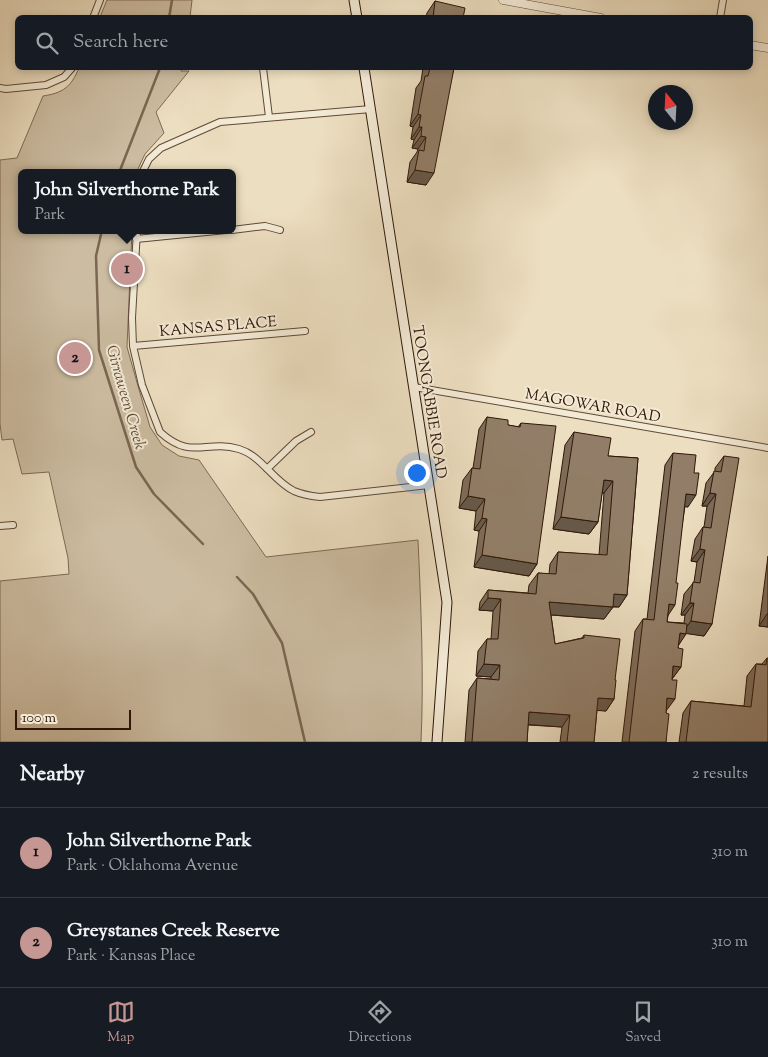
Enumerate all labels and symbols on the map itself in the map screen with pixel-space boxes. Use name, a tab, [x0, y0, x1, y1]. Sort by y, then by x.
north arrow	[648, 85, 693, 130]
pin: 1	[111, 250, 143, 288]
street label: KANSAS PLACE	[159, 312, 278, 343]
street label: TOONGABBIE ROAD	[406, 324, 451, 480]
pin: 2	[59, 339, 91, 377]
water label: Girraween Creek	[99, 343, 150, 453]
street label: MAGOWAR ROAD	[523, 384, 662, 429]
your location	[404, 460, 430, 486]
scale bar	[15, 707, 131, 730]

